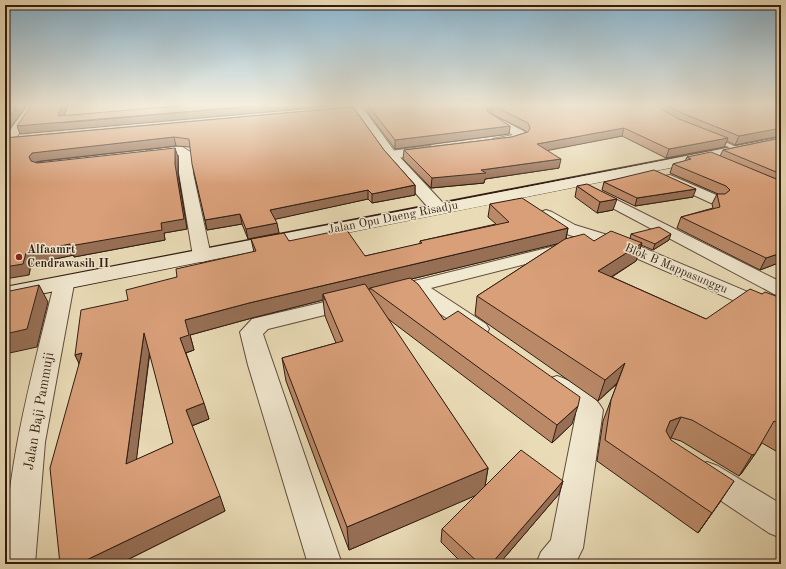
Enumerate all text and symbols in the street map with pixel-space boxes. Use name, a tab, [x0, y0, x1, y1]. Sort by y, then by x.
street label: Jalan Opu Daeng Risadju	[327, 199, 460, 237]
street label: Blok B Mappasunggu	[623, 242, 730, 296]
place label: Alfaamrt Cendrawasih II	[27, 244, 109, 270]
marker: Alfaamrt Cendrawasih II	[14, 252, 24, 262]
street label: Jalan Baji Pammuji	[22, 351, 56, 471]

